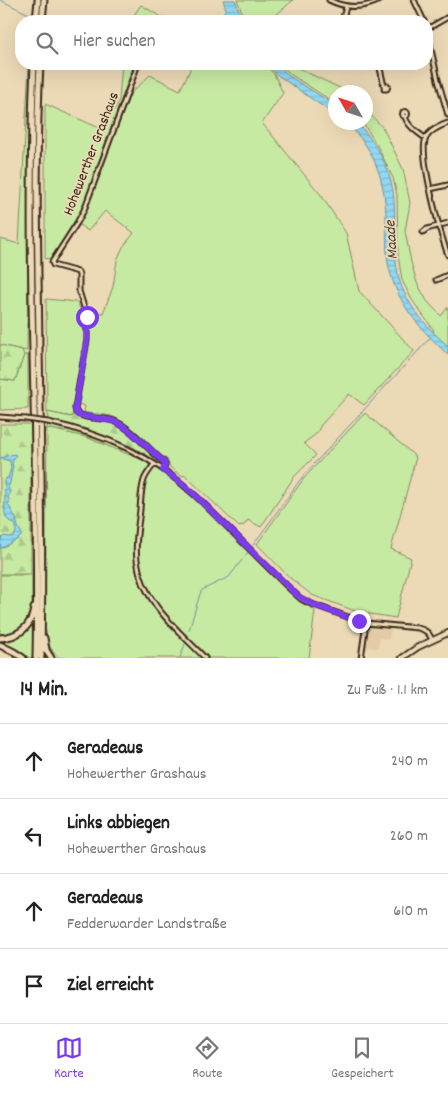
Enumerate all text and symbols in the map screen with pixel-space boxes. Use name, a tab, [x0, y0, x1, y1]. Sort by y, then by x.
search box	[15, 15, 433, 70]
icon: search	[33, 29, 61, 57]
text: Hier suchen	[73, 29, 156, 56]
north arrow	[328, 85, 373, 130]
street label: Hohewerther Grashaus	[58, 89, 126, 219]
water label: Maade	[379, 219, 405, 260]
route start	[76, 306, 99, 329]
route end	[348, 610, 371, 633]
text: 14 Min.	[20, 676, 67, 706]
text: Zu Fuß · 1.1 km	[347, 679, 428, 702]
text: Geradeaus	[67, 736, 143, 763]
icon: ahead	[20, 747, 48, 775]
text: 240 m	[391, 750, 428, 773]
text: Hohewerther Grashaus	[67, 763, 207, 786]
text: Links abbiegen	[67, 811, 170, 838]
icon: left	[20, 822, 48, 850]
text: 260 m	[390, 825, 428, 848]
text: Hohewerther Grashaus	[67, 838, 207, 861]
text: Geradeaus	[67, 886, 143, 913]
icon: ahead	[20, 897, 48, 925]
text: 610 m	[393, 900, 428, 923]
text: Fedderwarder Landstraße	[67, 913, 227, 936]
icon: arrive	[20, 972, 48, 1000]
text: Ziel erreicht	[67, 973, 154, 1000]
tab: Karte	[54, 1034, 84, 1084]
tab: Route	[192, 1034, 223, 1084]
tab: Gespeichert	[331, 1034, 394, 1084]

